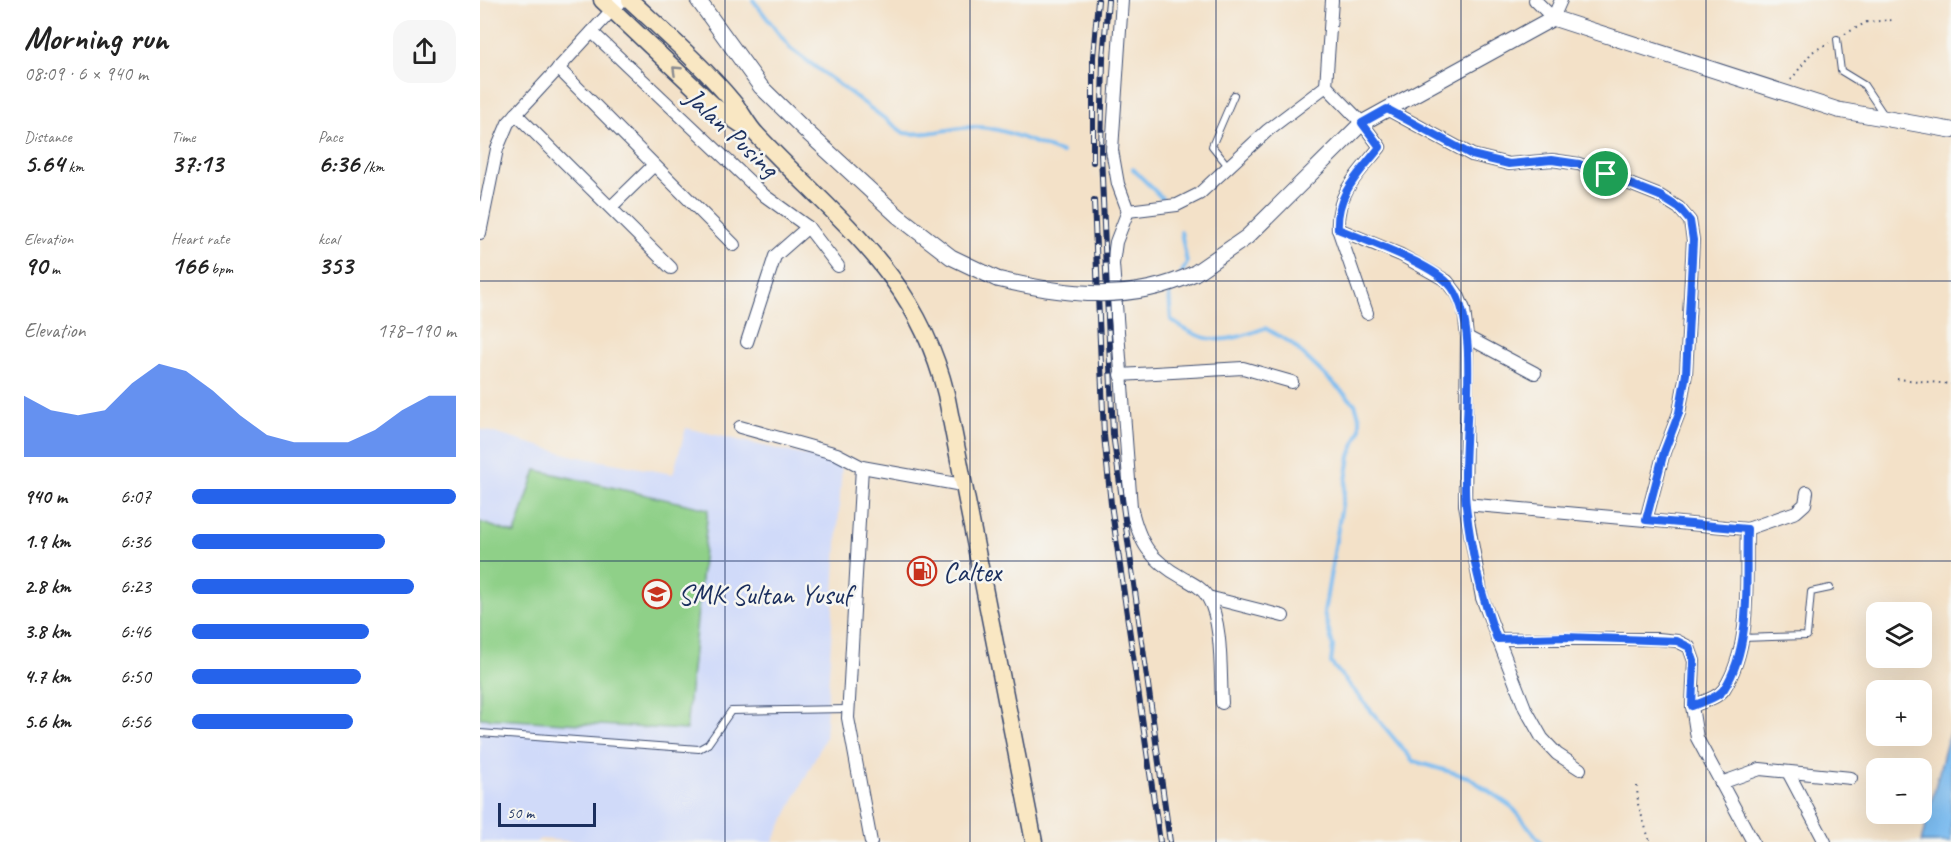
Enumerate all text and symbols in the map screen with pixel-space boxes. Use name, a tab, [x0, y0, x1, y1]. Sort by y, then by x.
text: Morning run	[24, 17, 168, 59]
button: share	[393, 20, 456, 83]
text: 08:09 · 6 × 940 m	[24, 61, 148, 86]
one-way arrow	[672, 66, 683, 77]
street label: Jalan Pusing	[676, 78, 788, 186]
text: Distance	[24, 127, 72, 147]
text: Time	[171, 127, 195, 147]
text: Pace	[318, 127, 343, 147]
text: 5.64	[24, 147, 64, 180]
text: 37:13	[171, 147, 223, 180]
text: 6:36	[318, 147, 359, 180]
pin	[1580, 148, 1631, 199]
text: km	[64, 157, 84, 177]
text: /km	[359, 157, 384, 177]
icon: arrive	[1589, 157, 1622, 190]
text: Elevation	[24, 229, 73, 249]
text: Heart rate	[171, 229, 229, 249]
text: kcal	[318, 229, 339, 249]
text: 90	[24, 249, 47, 282]
text: 166	[171, 249, 207, 282]
text: 353	[318, 249, 353, 282]
text: m	[47, 259, 60, 279]
text: bpm	[207, 259, 233, 279]
text: Elevation	[24, 318, 86, 343]
text: 178–190 m	[377, 318, 456, 343]
text: 940 m	[24, 484, 67, 509]
text: 6:07	[120, 484, 151, 509]
text: 1.9 km	[24, 529, 70, 554]
text: 6:36	[120, 529, 151, 554]
place label: Caltex	[943, 554, 1004, 589]
fuel station icon: Caltex	[906, 555, 938, 587]
text: 2.8 km	[24, 574, 71, 599]
text: 6:23	[120, 574, 151, 599]
place label: SMK Sultan Yusuf	[678, 577, 857, 612]
school or university icon: SMK Sultan Yusuf	[641, 578, 673, 610]
map controls	[1866, 602, 1932, 824]
button: layers	[1866, 602, 1932, 668]
text: 3.8 km	[24, 619, 71, 644]
text: 6:46	[120, 619, 151, 644]
text: 4.7 km	[24, 664, 70, 689]
text: 6:50	[120, 664, 151, 689]
button: +	[1866, 680, 1932, 746]
text: 5.6 km	[24, 709, 71, 734]
text: 6:56	[120, 709, 151, 734]
button: −	[1866, 758, 1932, 824]
scale bar	[498, 800, 596, 828]
text: 50 m	[507, 803, 534, 823]

